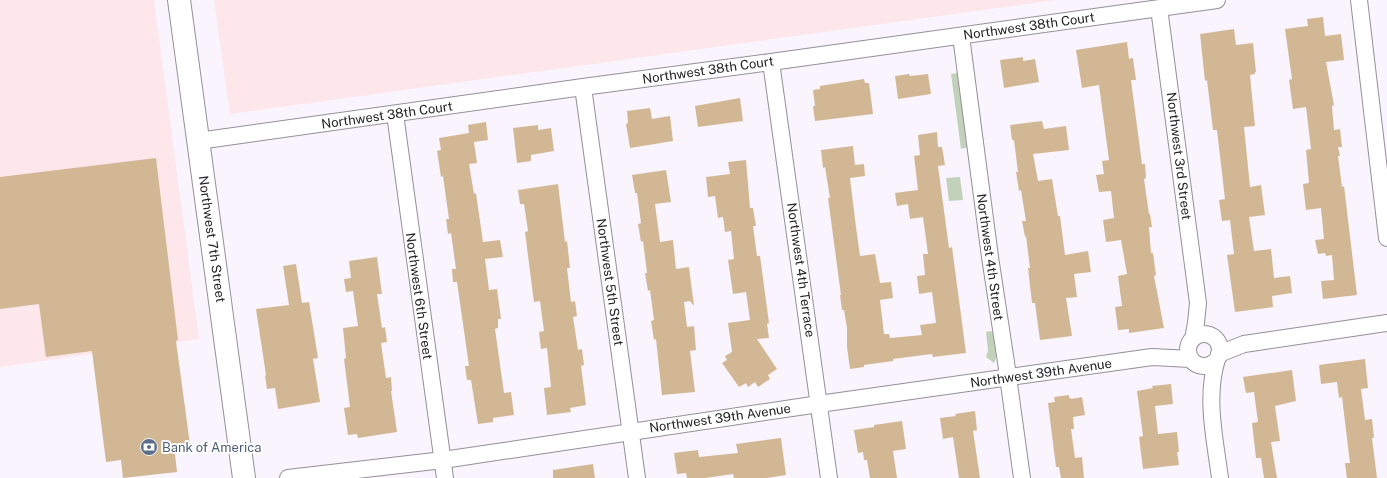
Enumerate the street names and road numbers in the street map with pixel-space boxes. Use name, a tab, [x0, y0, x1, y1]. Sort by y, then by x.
street label: Northwest 38th Court	[962, 9, 1096, 43]
street label: Northwest 38th Court	[641, 53, 775, 87]
street label: Northwest 3rd Street	[1164, 91, 1194, 221]
street label: Northwest 38th Court	[320, 98, 454, 132]
street label: Northwest 7th Street	[196, 175, 228, 303]
street label: Northwest 4th Street	[974, 193, 1006, 321]
street label: Northwest 4th Terrace	[784, 202, 818, 338]
street label: Northwest 5th Street	[594, 217, 626, 347]
street label: Northwest 6th Street	[403, 232, 435, 360]
street label: Northwest 39th Avenue	[969, 356, 1113, 390]
street label: Northwest 39th Avenue	[648, 401, 792, 435]

